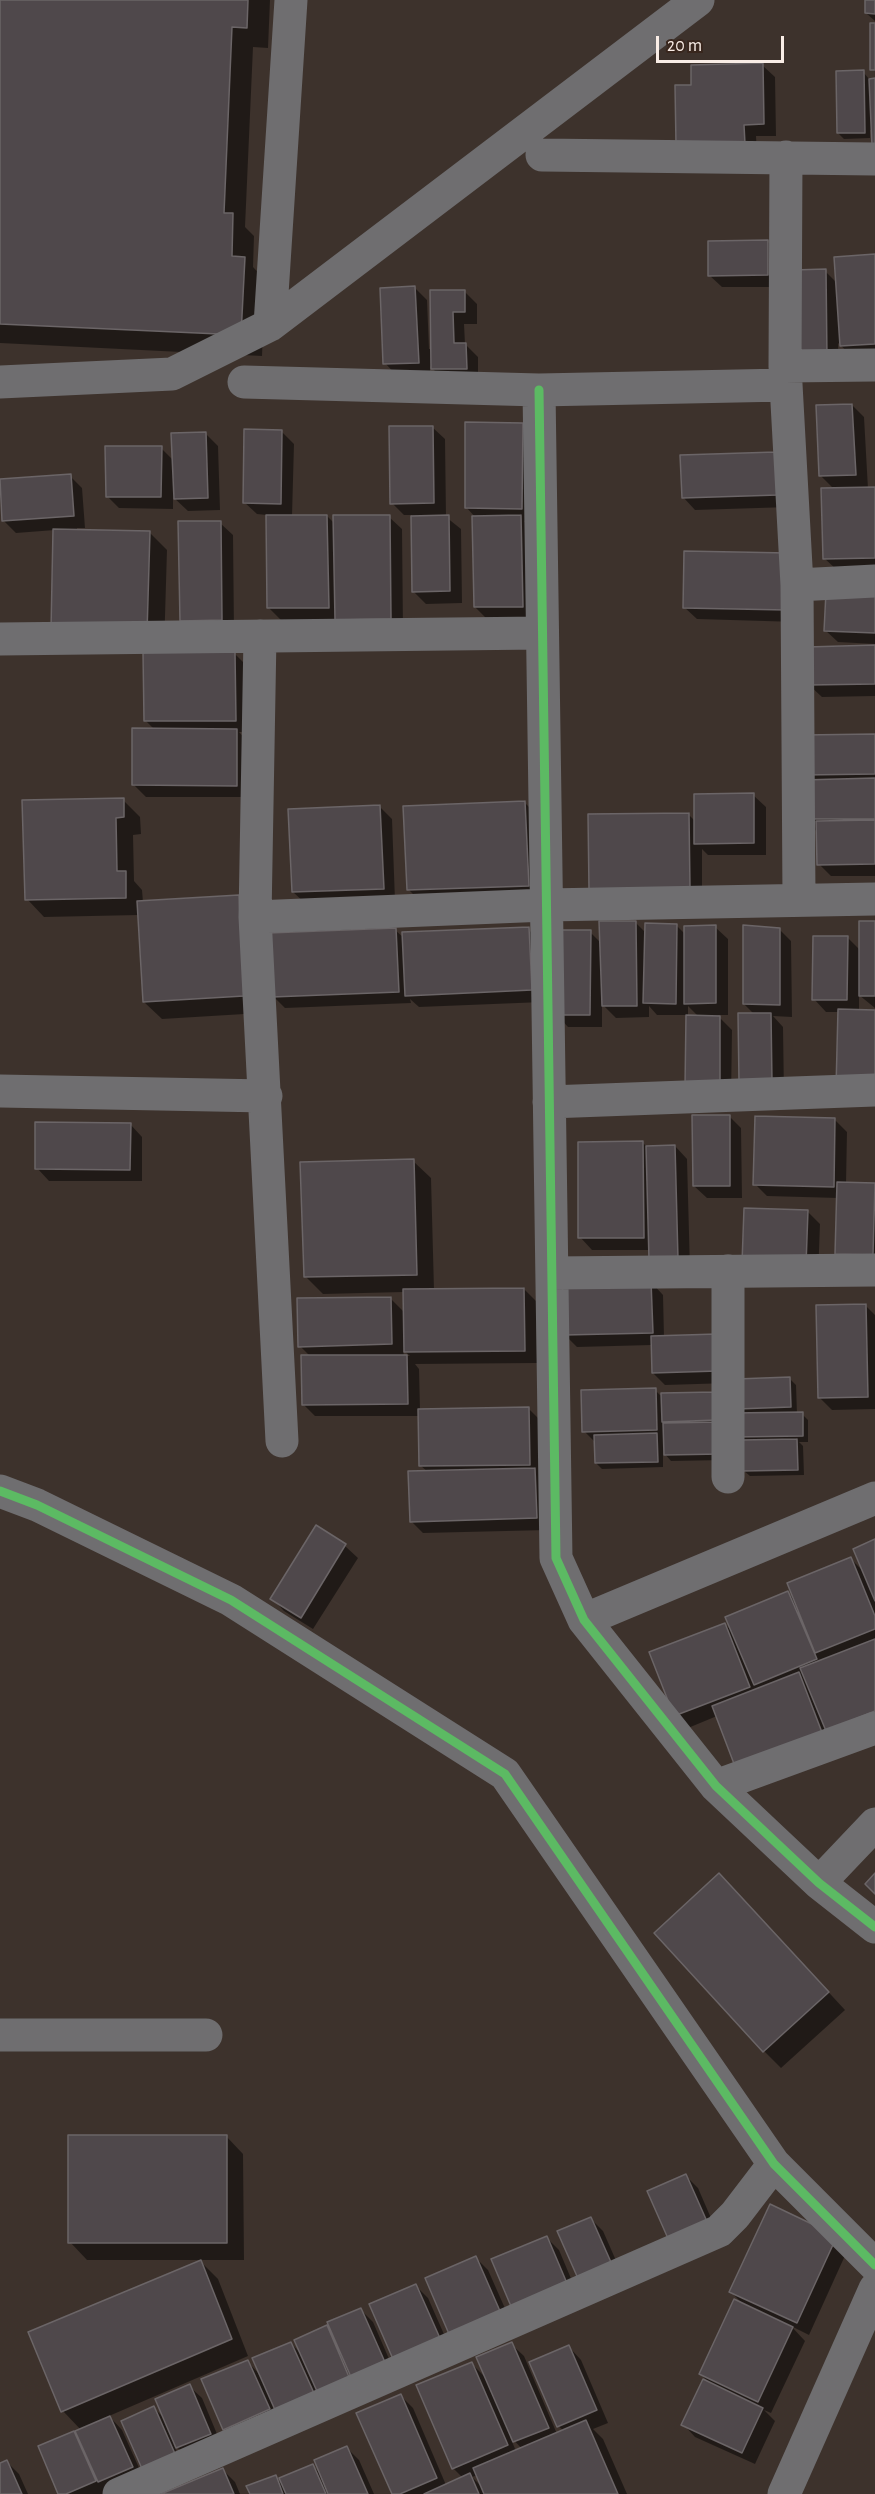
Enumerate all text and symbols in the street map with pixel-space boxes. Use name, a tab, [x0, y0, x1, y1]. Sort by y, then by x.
scale bar	[659, 24, 786, 62]
text: 20 m	[667, 37, 702, 55]

